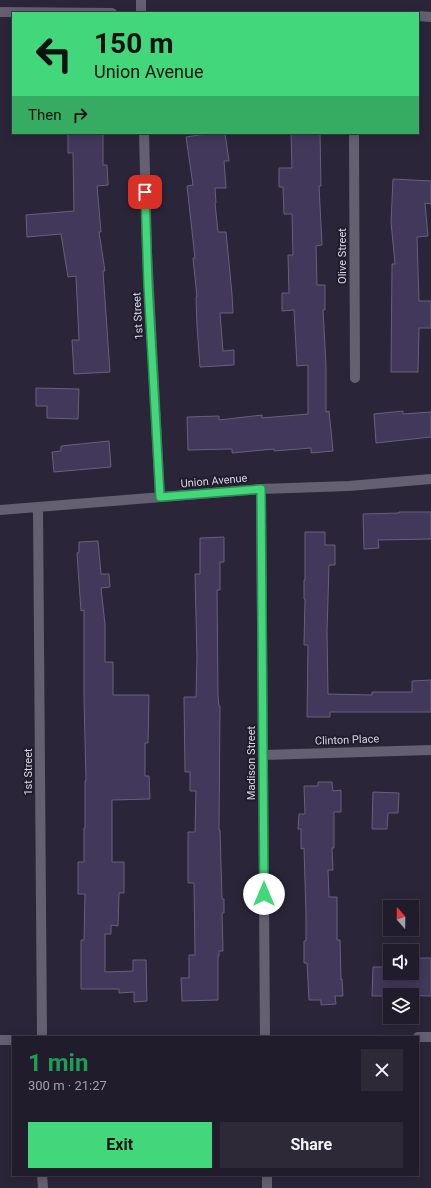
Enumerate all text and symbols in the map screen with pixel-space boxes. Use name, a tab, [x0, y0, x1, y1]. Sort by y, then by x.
text: 150 m	[94, 27, 173, 60]
icon: left	[28, 28, 80, 80]
text: Union Avenue	[94, 61, 204, 82]
icon: right	[69, 104, 91, 126]
text: Then	[28, 106, 61, 124]
pin	[128, 175, 162, 209]
icon: arrive	[134, 181, 156, 203]
street label: Olive Street	[336, 228, 349, 284]
street label: 1st Street	[130, 292, 146, 340]
street label: Union Avenue	[180, 472, 248, 490]
street label: Madison Street	[245, 725, 258, 800]
street label: Clinton Place	[315, 732, 380, 748]
street label: 1st Street	[22, 748, 35, 796]
position arrow	[243, 873, 285, 915]
north arrow	[383, 900, 419, 936]
map controls	[383, 900, 419, 1024]
button: sound	[383, 944, 419, 980]
button: layers	[383, 988, 419, 1024]
text: 1 min	[28, 1049, 88, 1077]
button: close	[361, 1049, 403, 1091]
text: 300 m · 21:27	[28, 1078, 107, 1093]
button: Exit	[28, 1122, 212, 1168]
button: Share	[220, 1122, 403, 1168]

